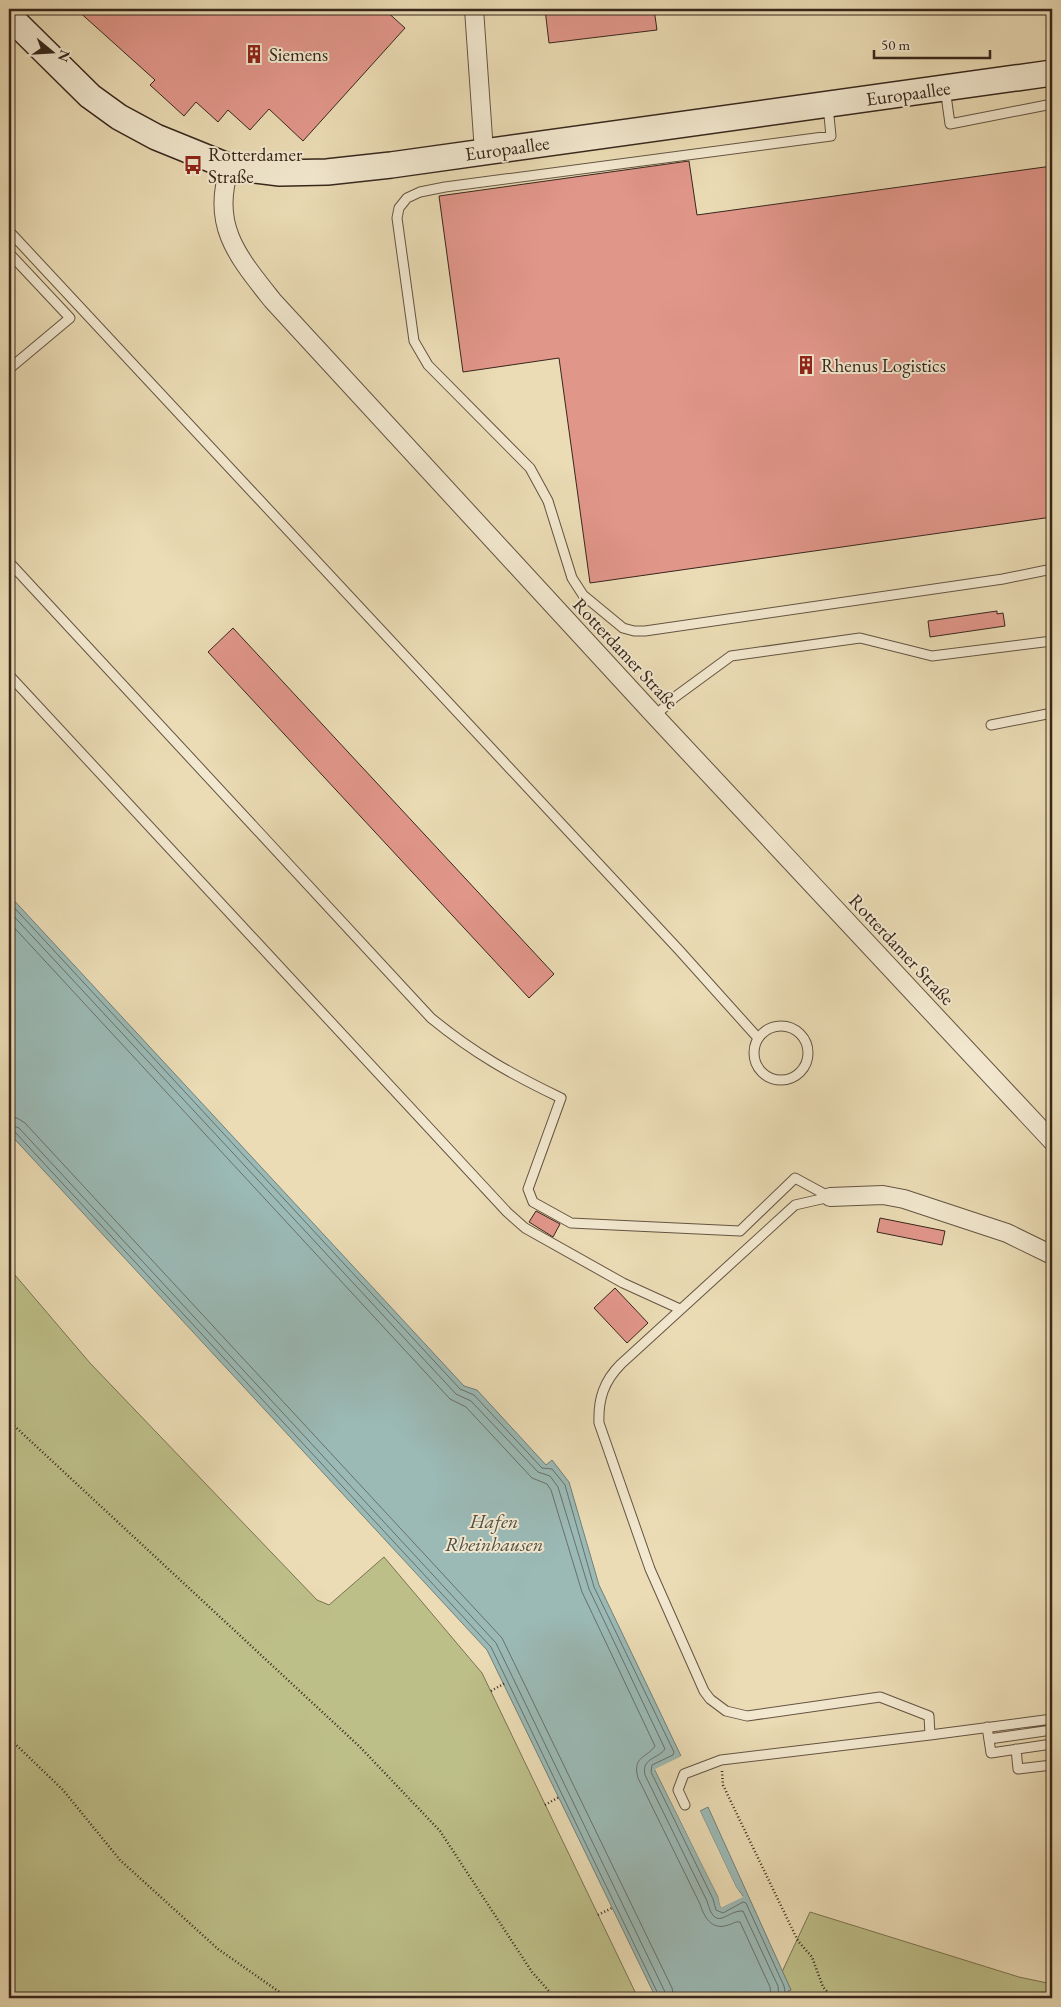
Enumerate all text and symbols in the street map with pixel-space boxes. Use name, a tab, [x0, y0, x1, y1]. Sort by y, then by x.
north arrow	[28, 28, 78, 78]
scale bar	[874, 28, 990, 60]
text: 50 m	[881, 35, 910, 54]
place label: Siemens	[269, 42, 328, 67]
building icon: Siemens	[243, 43, 265, 65]
text: N	[54, 48, 75, 65]
street label: Europaallee	[864, 75, 952, 112]
street label: Europaallee	[463, 130, 551, 167]
place label: Rotterdamer Straße	[208, 142, 303, 189]
bus stop icon: Rotterdamer Straße	[182, 154, 204, 176]
place label: Rhenus Logistics	[821, 353, 946, 378]
building icon: Rhenus Logistics	[795, 354, 817, 376]
street label: Rotterdamer Straße	[567, 592, 684, 714]
street label: Rotterdamer Straße	[843, 888, 960, 1010]
water label: Hafen Rheinhausen	[445, 1508, 543, 1557]

